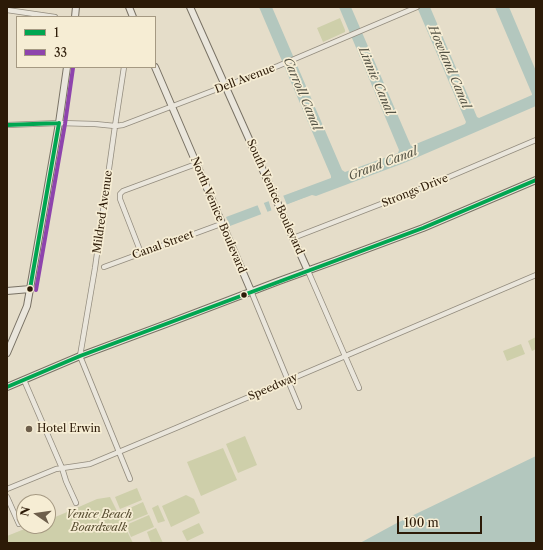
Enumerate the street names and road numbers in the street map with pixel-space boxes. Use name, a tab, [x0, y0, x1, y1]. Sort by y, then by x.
street label: Dell Avenue	[213, 61, 277, 97]
street label: South Venice Boulevard	[244, 137, 306, 257]
street label: North Venice Boulevard	[187, 155, 249, 275]
street label: Mildred Avenue	[91, 170, 115, 254]
street label: Strongs Drive	[380, 172, 450, 210]
street label: Canal Street	[131, 228, 195, 262]
street label: Speedway	[246, 371, 300, 403]

